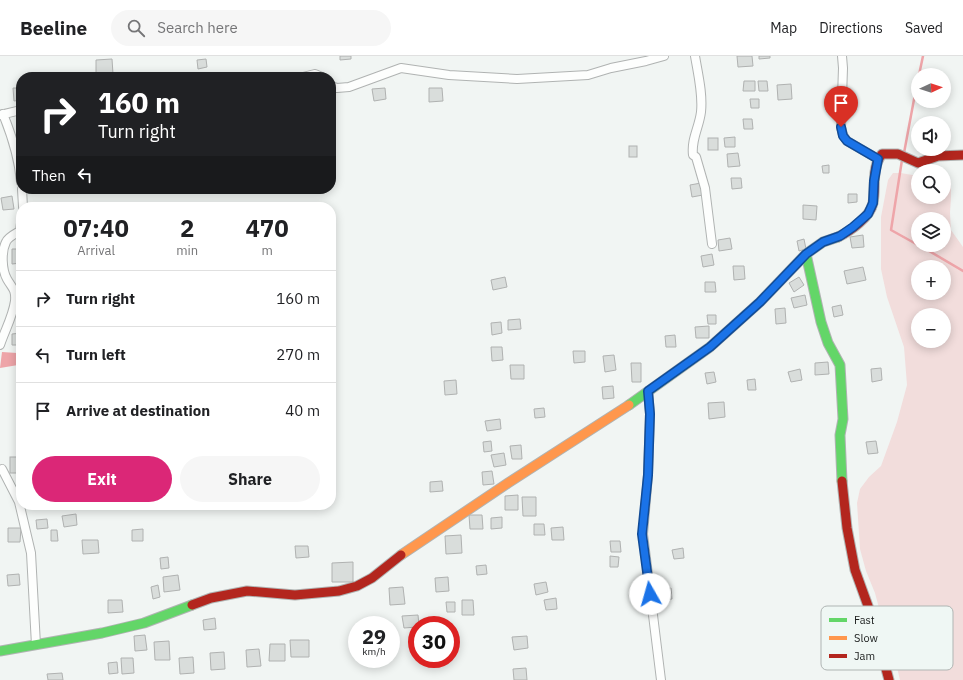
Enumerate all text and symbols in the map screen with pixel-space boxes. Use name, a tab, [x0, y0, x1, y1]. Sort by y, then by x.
search box	[111, 10, 391, 46]
text: Beeline	[20, 16, 87, 40]
icon: search	[125, 17, 147, 39]
text: Search here	[157, 18, 238, 37]
text: Map	[770, 19, 797, 37]
text: Directions	[819, 19, 883, 37]
text: Saved	[905, 19, 943, 37]
north arrow	[911, 68, 951, 108]
map controls	[911, 68, 951, 348]
text: 160 m	[98, 84, 180, 121]
pin	[824, 86, 858, 127]
icon: right	[32, 88, 84, 140]
icon: arrive	[830, 92, 852, 114]
button: sound	[911, 116, 951, 156]
text: Turn right	[98, 120, 176, 143]
icon: left	[74, 164, 96, 186]
button: search	[911, 164, 951, 204]
text: Then	[32, 166, 66, 185]
text: 07:40	[63, 212, 129, 244]
text: 2	[180, 212, 194, 244]
text: 470	[245, 212, 289, 244]
button: layers	[911, 212, 951, 252]
text: Arrival	[77, 242, 115, 259]
text: min	[176, 242, 198, 259]
text: m	[261, 242, 273, 259]
button: +	[911, 260, 951, 300]
icon: right	[32, 288, 54, 310]
text: Turn right	[66, 289, 135, 308]
text: 160 m	[276, 289, 320, 308]
button: −	[911, 308, 951, 348]
icon: left	[32, 344, 54, 366]
text: Turn left	[66, 345, 126, 364]
text: 270 m	[276, 345, 320, 364]
icon: arrive	[32, 400, 54, 422]
text: Arrive at destination	[66, 401, 210, 420]
text: 40 m	[285, 401, 320, 420]
button: Exit	[32, 456, 172, 502]
button: Share	[180, 456, 320, 502]
position arrow	[629, 573, 671, 615]
legend	[821, 606, 953, 670]
text: Fast	[854, 613, 875, 627]
speed limit sign: 30	[408, 616, 460, 668]
text: 29	[362, 623, 386, 650]
text: Slow	[854, 631, 878, 645]
text: km/h	[362, 645, 386, 658]
text: Jam	[854, 649, 875, 663]

